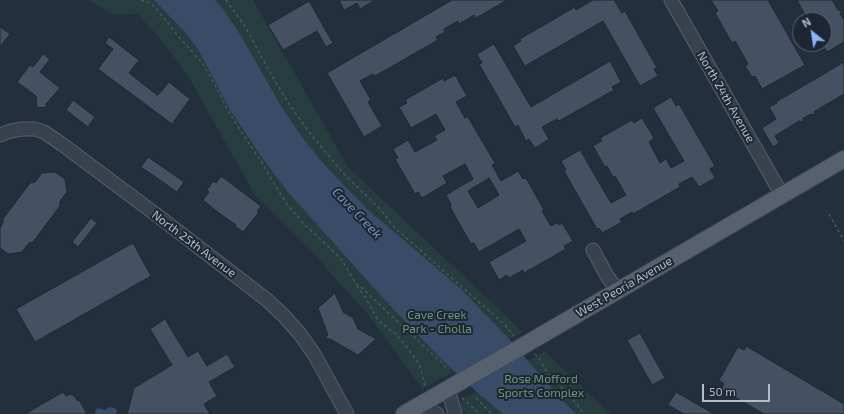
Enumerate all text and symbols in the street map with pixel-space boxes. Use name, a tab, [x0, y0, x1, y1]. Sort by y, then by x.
north arrow	[792, 12, 832, 52]
text: N	[800, 14, 813, 30]
street label: North 24th Avenue	[694, 49, 758, 145]
water label: Cave Creek	[329, 184, 385, 242]
street label: North 25th Avenue	[149, 208, 239, 280]
street label: West Peoria Avenue	[573, 254, 675, 320]
park label: Cave Creek Park - Cholla	[402, 308, 472, 336]
park label: Rose Mofford Sports Complex	[498, 372, 584, 400]
scale bar	[704, 376, 772, 402]
text: 50 m	[709, 384, 736, 398]

